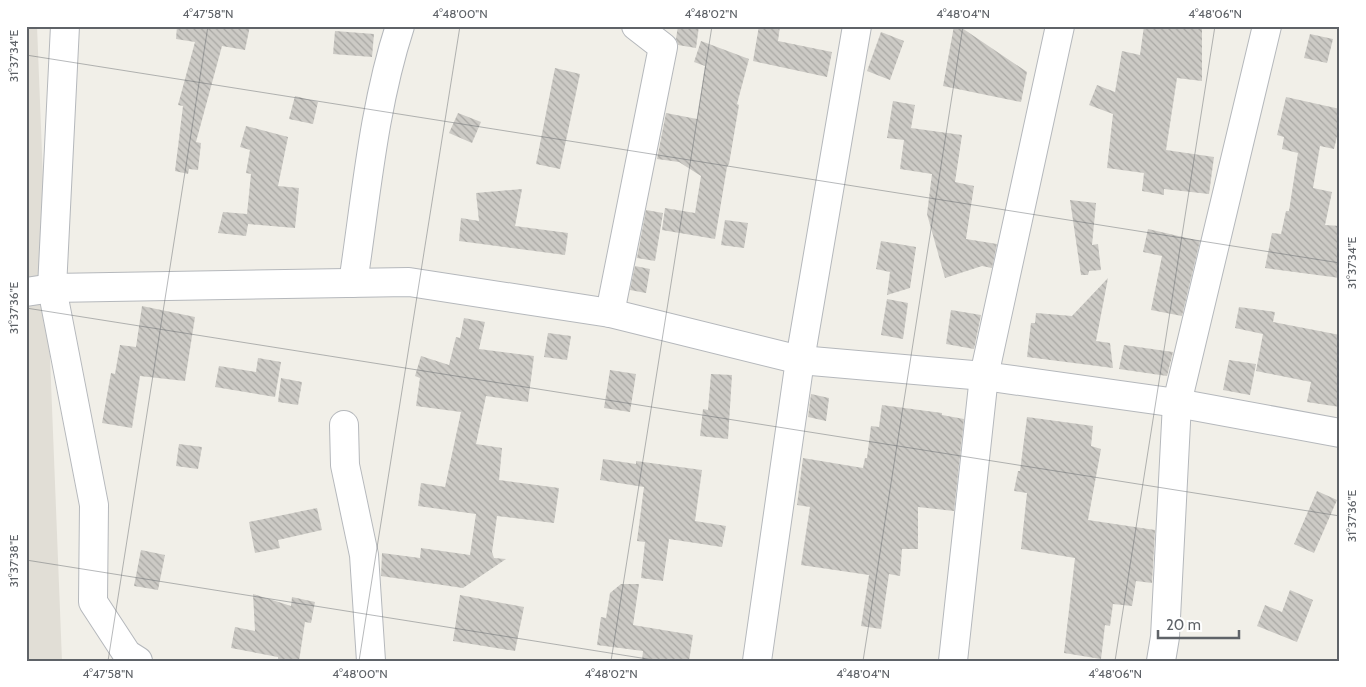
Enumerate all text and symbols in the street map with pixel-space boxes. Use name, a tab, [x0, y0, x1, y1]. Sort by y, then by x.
text: 4°47'58"N	[182, 6, 234, 21]
text: 4°48'00"N	[432, 6, 488, 21]
text: 4°48'02"N	[684, 6, 738, 21]
text: 4°48'04"N	[936, 6, 990, 21]
text: 4°48'06"N	[1188, 6, 1242, 21]
text: 31°37'34"E	[6, 30, 21, 82]
text: 31°37'34"E	[1344, 237, 1359, 289]
text: 31°37'36"E	[6, 281, 21, 334]
text: 31°37'36"E	[1344, 489, 1359, 542]
text: 31°37'38"E	[6, 534, 21, 587]
scale bar	[1158, 607, 1240, 639]
text: 20 m	[1166, 616, 1201, 634]
text: 4°47'58"N	[82, 666, 134, 681]
text: 4°48'00"N	[332, 666, 388, 681]
text: 4°48'02"N	[584, 666, 638, 681]
text: 4°48'04"N	[836, 666, 890, 681]
text: 4°48'06"N	[1088, 666, 1142, 681]

